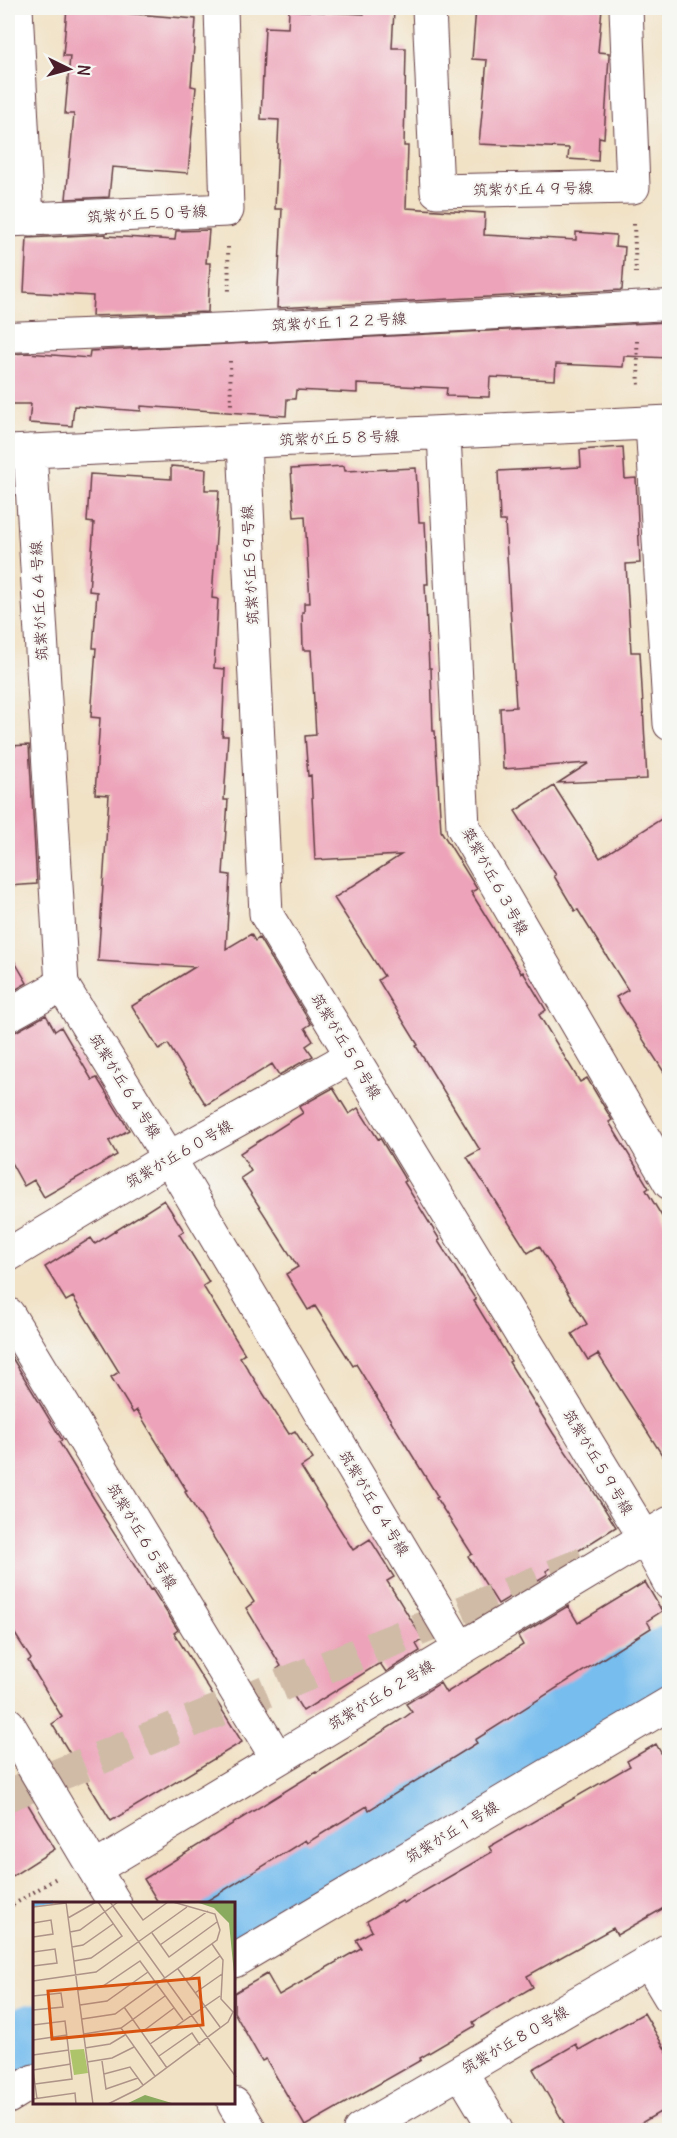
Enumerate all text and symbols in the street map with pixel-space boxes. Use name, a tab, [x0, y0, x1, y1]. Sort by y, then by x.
north arrow	[39, 39, 99, 99]
text: N	[73, 64, 94, 77]
street label: 筑紫が丘４９号線	[473, 178, 593, 199]
street label: 筑紫が丘５０号線	[87, 201, 207, 226]
street label: 筑紫が丘１２２号線	[271, 308, 407, 335]
street label: 筑紫が丘５８号線	[279, 426, 399, 449]
street label: 筑紫が丘５９号線	[237, 505, 262, 625]
street label: 筑紫が丘６４号線	[26, 541, 51, 661]
street label: 築紫が丘６３号線	[458, 824, 533, 938]
street label: 筑紫が丘５９号線	[307, 989, 385, 1102]
street label: 筑紫が丘６４号線	[86, 1030, 165, 1142]
street label: 筑紫が丘６０号線	[122, 1115, 235, 1192]
street label: 筑紫が丘５９号線	[559, 1405, 637, 1518]
street label: 筑紫が丘６４号線	[335, 1446, 413, 1559]
street label: 筑紫が丘６５号線	[103, 1479, 181, 1592]
street label: 筑紫が丘６２号線	[324, 1656, 437, 1734]
street label: 筑紫が丘１号線	[402, 1796, 502, 1867]
inset map	[33, 1902, 236, 2105]
street label: 筑紫が丘８０号線	[458, 2001, 571, 2078]

